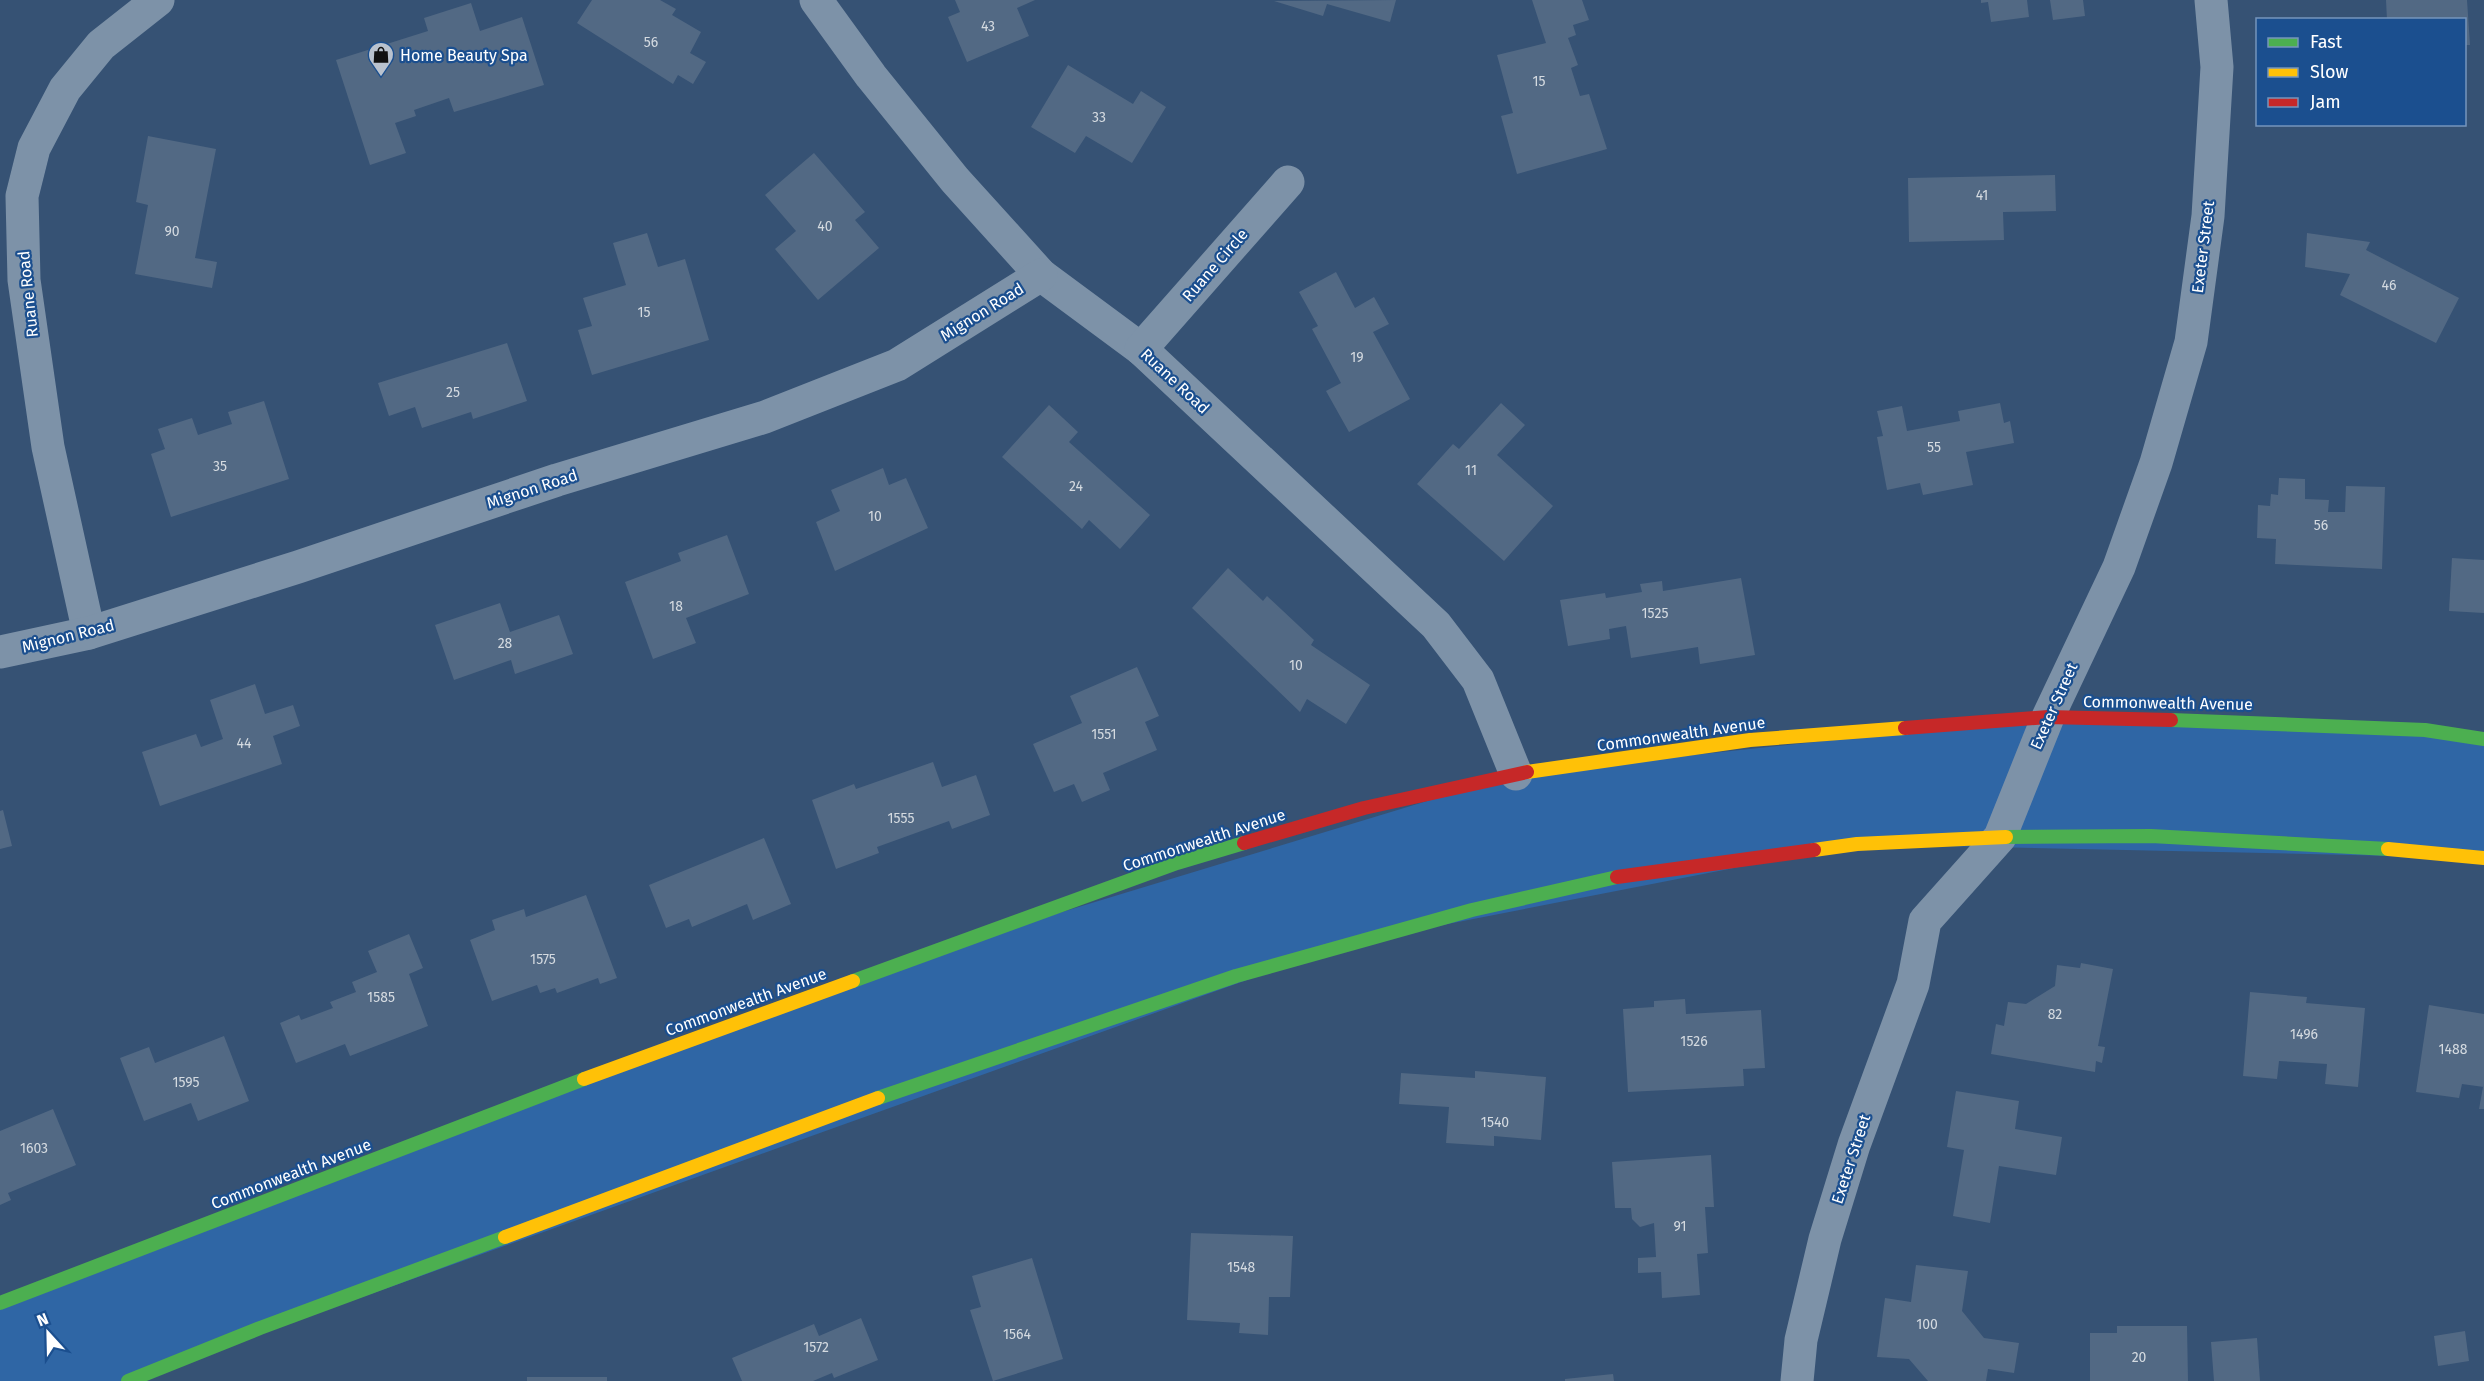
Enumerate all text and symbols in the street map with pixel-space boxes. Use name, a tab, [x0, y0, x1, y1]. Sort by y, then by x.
house number: 43	[981, 18, 995, 35]
legend	[2256, 18, 2466, 126]
text: Fast	[2310, 31, 2343, 53]
house number: 56	[644, 34, 658, 51]
shop icon: Home Beauty Spa	[366, 40, 396, 78]
place label: Home Beauty Spa	[400, 46, 528, 65]
text: Slow	[2310, 61, 2349, 83]
house number: 15	[1532, 73, 1546, 90]
text: Jam	[2310, 91, 2341, 113]
house number: 33	[1092, 109, 1106, 126]
house number: 41	[1976, 187, 1988, 204]
street label: Exeter Street	[2188, 199, 2218, 294]
house number: 40	[817, 218, 833, 235]
house number: 90	[164, 223, 180, 240]
street label: Ruane Circle	[1178, 225, 1252, 305]
street label: Ruane Road	[14, 250, 42, 338]
house number: 46	[2382, 277, 2396, 294]
street label: Mignon Road	[937, 279, 1027, 345]
house number: 15	[637, 304, 651, 321]
street label: Ruane Road	[1137, 344, 1213, 418]
house number: 19	[1350, 349, 1364, 366]
house number: 25	[446, 384, 460, 401]
house number: 55	[1927, 439, 1941, 456]
house number: 35	[213, 458, 227, 475]
house number: 11	[1465, 462, 1477, 479]
street label: Mignon Road	[484, 465, 580, 513]
house number: 24	[1069, 478, 1084, 495]
house number: 10	[868, 508, 882, 525]
house number: 56	[2314, 517, 2328, 534]
house number: 18	[669, 598, 683, 615]
house number: 1525	[1642, 605, 1668, 622]
street label: Mignon Road	[20, 615, 116, 657]
house number: 28	[498, 635, 513, 652]
house number: 10	[1289, 657, 1303, 674]
street label: Exeter Street	[2026, 659, 2082, 752]
street label: Commonwealth Avenue	[2083, 692, 2253, 714]
street label: Commonwealth Avenue	[1596, 713, 1766, 755]
house number: 1551	[1091, 726, 1117, 743]
house number: 44	[237, 735, 252, 752]
street label: Commonwealth Avenue	[1120, 805, 1288, 875]
house number: 1555	[888, 810, 914, 827]
house number: 1575	[530, 951, 556, 968]
street label: Commonwealth Avenue	[663, 964, 829, 1040]
house number: 1585	[367, 989, 395, 1006]
house number: 82	[2048, 1006, 2062, 1023]
house number: 1496	[2290, 1026, 2318, 1043]
house number: 1526	[1680, 1033, 1708, 1050]
house number: 1488	[2439, 1041, 2468, 1058]
house number: 1595	[172, 1074, 200, 1091]
street label: Exeter Street	[1828, 1112, 1874, 1206]
house number: 1540	[1481, 1114, 1509, 1131]
street label: Commonwealth Avenue	[208, 1135, 374, 1213]
house number: 1603	[20, 1140, 48, 1157]
house number: 91	[1673, 1218, 1687, 1235]
house number: 1548	[1227, 1259, 1255, 1276]
north arrow	[18, 1303, 78, 1363]
text: N	[34, 1309, 51, 1330]
house number: 100	[1916, 1316, 1938, 1333]
house number: 1564	[1003, 1326, 1032, 1343]
house number: 1572	[803, 1339, 829, 1356]
house number: 20	[2132, 1349, 2147, 1366]

